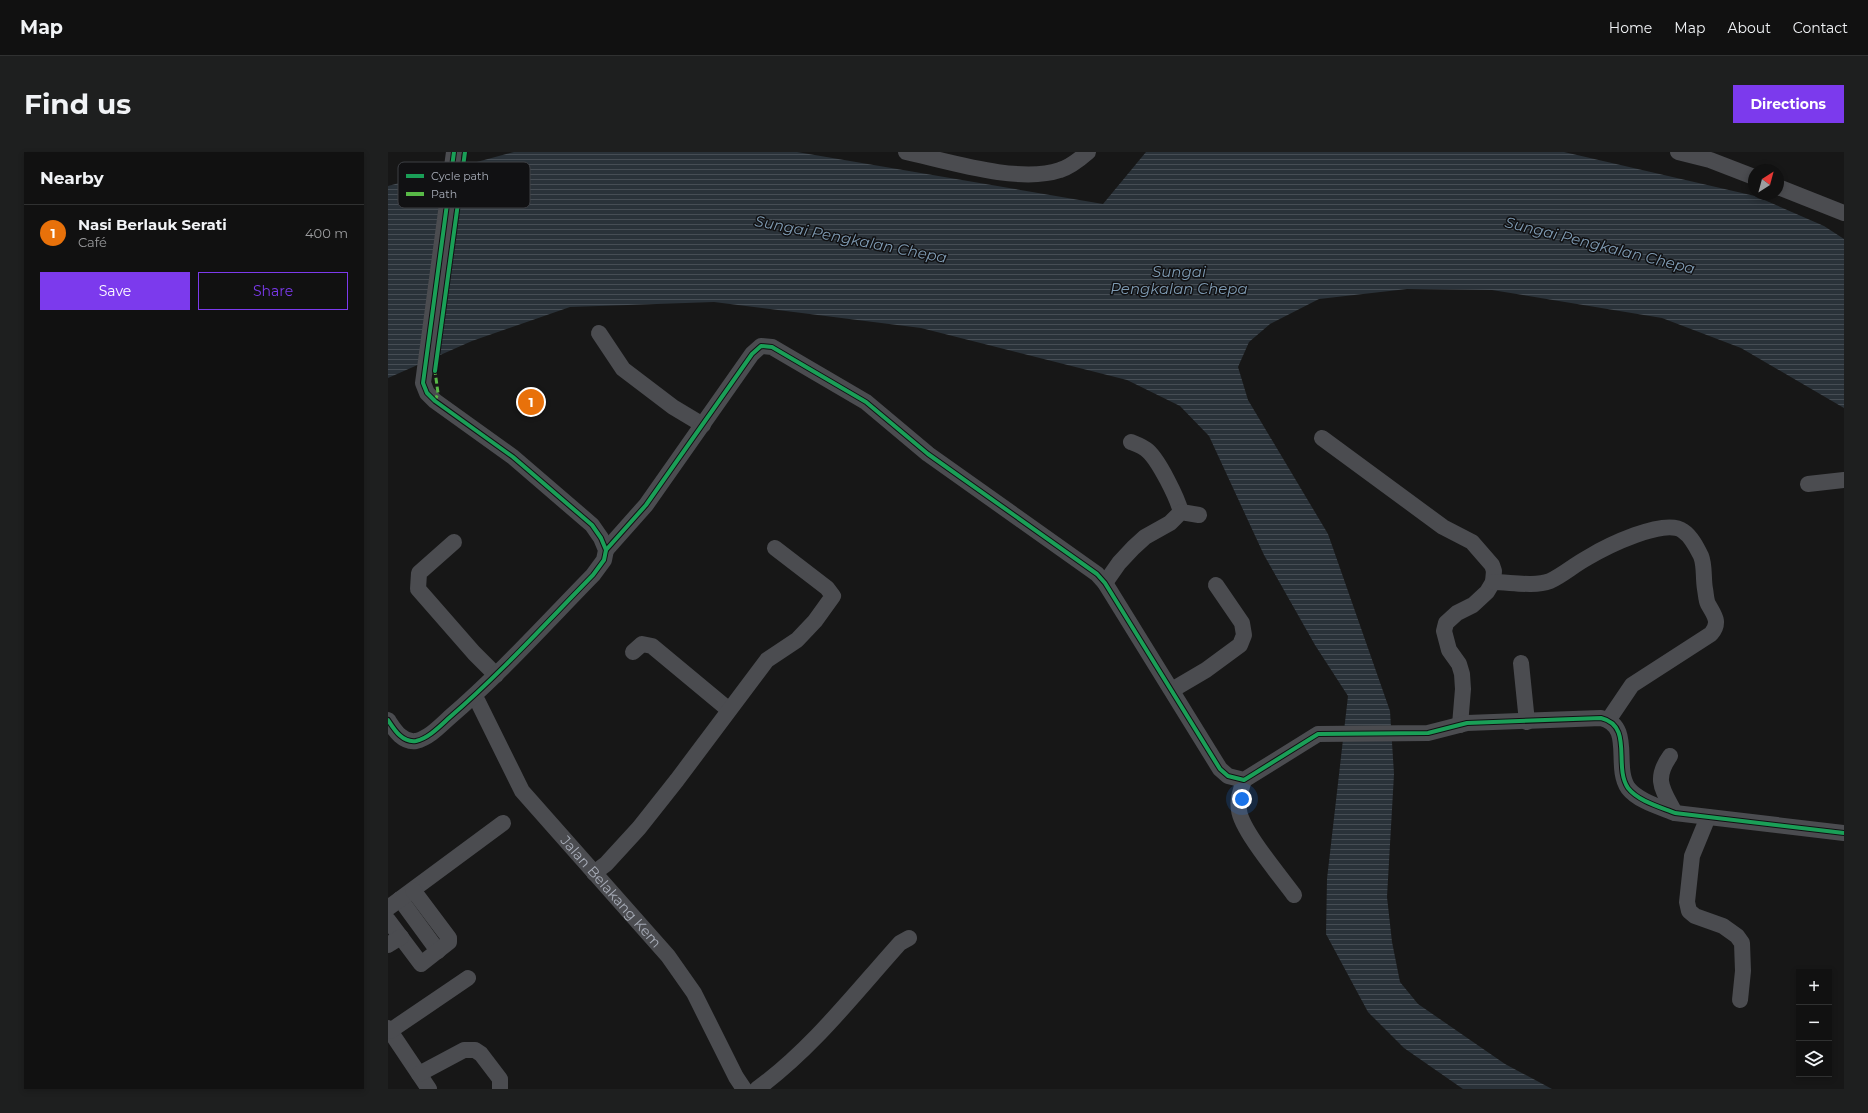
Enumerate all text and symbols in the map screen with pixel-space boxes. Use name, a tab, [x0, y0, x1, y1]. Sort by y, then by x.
text: Map	[20, 16, 63, 39]
text: Home	[1609, 19, 1652, 37]
text: Map	[1674, 19, 1705, 37]
text: About	[1727, 19, 1771, 37]
text: Contact	[1793, 19, 1848, 37]
button: Directions	[1733, 85, 1844, 123]
text: Find us	[24, 87, 131, 121]
legend	[398, 162, 530, 208]
north arrow	[1748, 164, 1784, 200]
text: Nearby	[40, 168, 104, 188]
text: Cycle path	[431, 169, 489, 183]
text: Path	[431, 187, 457, 201]
water label: Sungai Pengkalan Chepa	[753, 211, 949, 267]
water label: Sungai Pengkalan Chepa	[1503, 212, 1697, 278]
text: Nasi Berlauk Serati	[78, 215, 227, 234]
text: 1	[50, 225, 56, 241]
text: 400 m	[305, 225, 348, 241]
text: Café	[78, 234, 107, 250]
water label: Sungai Pengkalan Chepa	[1110, 262, 1248, 298]
button: Save	[40, 272, 190, 310]
button: Share	[198, 272, 348, 310]
pin: 1	[518, 387, 544, 417]
your location	[1232, 789, 1252, 809]
street label: Jalan Belakang Kem	[556, 831, 665, 951]
map controls	[1796, 969, 1832, 1077]
button: +	[1796, 969, 1832, 1005]
button: −	[1796, 1005, 1832, 1041]
button: layers	[1796, 1041, 1832, 1077]

